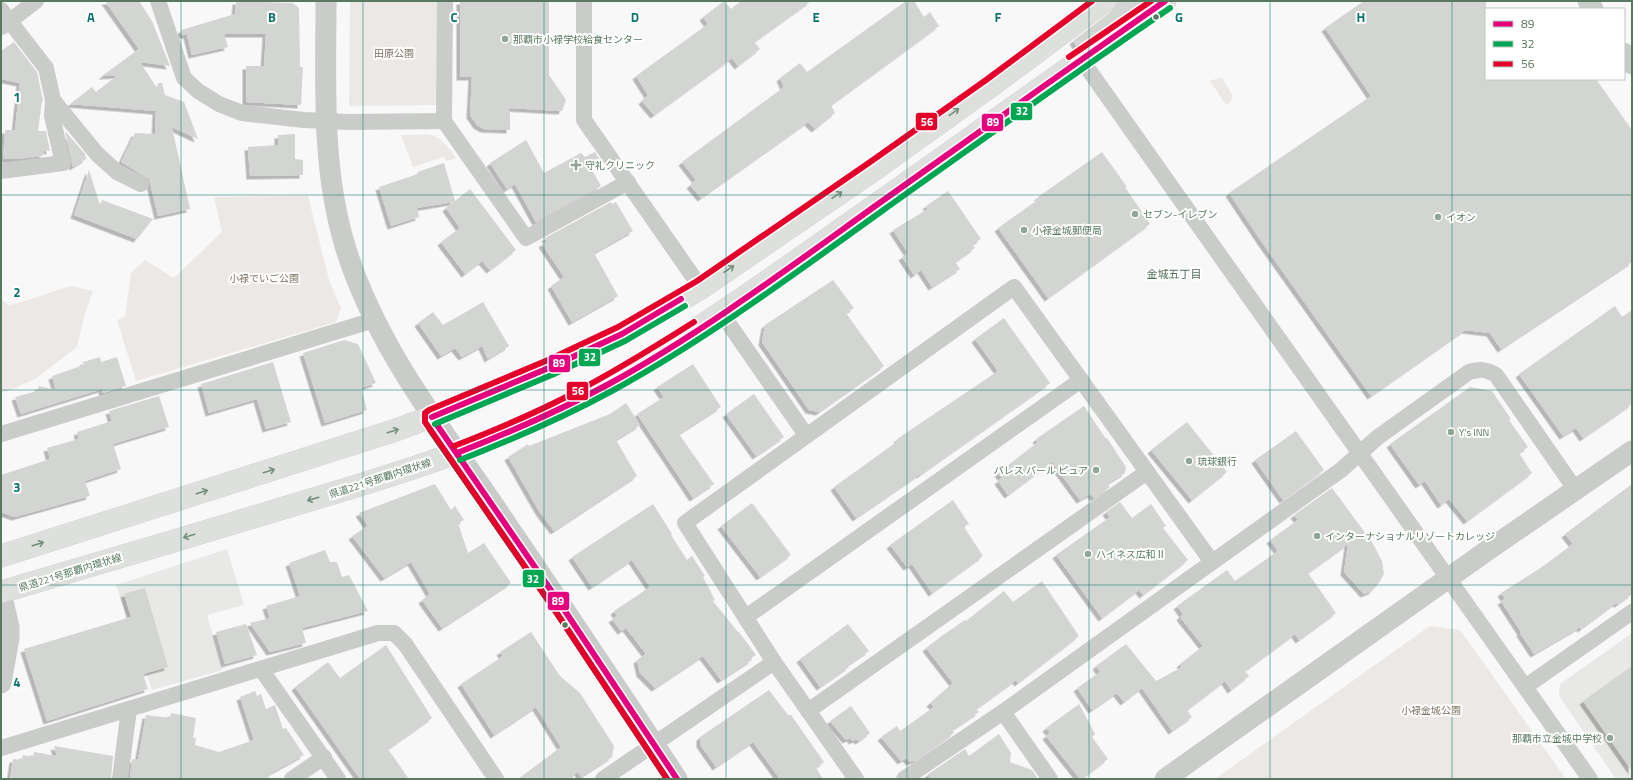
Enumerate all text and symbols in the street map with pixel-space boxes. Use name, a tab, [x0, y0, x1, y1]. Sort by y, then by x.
text: A	[87, 7, 95, 27]
text: B	[268, 7, 276, 27]
text: C	[450, 7, 458, 27]
text: D	[631, 7, 639, 27]
text: E	[812, 7, 820, 27]
text: F	[995, 7, 1002, 27]
text: G	[1175, 7, 1183, 27]
text: H	[1357, 7, 1365, 27]
legend	[1485, 8, 1625, 80]
unlabelled marker	[1151, 12, 1161, 22]
text: 89	[1521, 14, 1535, 33]
place label: 那覇市小禄学校給食センター	[513, 32, 643, 47]
marker: 那覇市小禄学校給食センター	[500, 34, 510, 44]
text: 32	[1521, 34, 1534, 53]
park label: 田原公園	[374, 46, 414, 61]
text: 56	[1521, 54, 1535, 73]
text: 1	[13, 87, 21, 107]
line badge: 32	[1010, 102, 1033, 121]
text: 32	[1016, 103, 1028, 119]
one-way arrow	[949, 108, 960, 116]
line badge: 56	[915, 112, 938, 131]
line badge: 89	[981, 113, 1004, 132]
text: 56	[921, 114, 933, 130]
text: 89	[987, 114, 999, 130]
place label: 守礼クリニック	[585, 158, 655, 173]
marker: 守礼クリニック	[570, 159, 582, 171]
one-way arrow	[831, 191, 842, 199]
place label: セブン-イレブン	[1143, 207, 1217, 222]
marker: セブン-イレブン	[1130, 209, 1140, 219]
place label: イオン	[1446, 210, 1476, 225]
marker: イオン	[1433, 212, 1443, 222]
place label: 小禄金城郵便局	[1032, 223, 1102, 238]
marker: 小禄金城郵便局	[1019, 225, 1029, 235]
one-way arrow	[723, 265, 734, 273]
district label: 金城五丁目	[1147, 266, 1202, 282]
park label: 小禄でいご公園	[229, 271, 299, 286]
text: 2	[13, 282, 21, 302]
line badge: 32	[578, 348, 601, 367]
text: 32	[584, 349, 596, 365]
line badge: 89	[548, 354, 571, 373]
text: 89	[553, 355, 565, 371]
line badge: 56	[566, 381, 589, 401]
text: 56	[572, 383, 584, 399]
place label: Y's INN	[1459, 425, 1489, 440]
one-way arrow	[386, 427, 399, 434]
marker: Y's INN	[1446, 427, 1456, 437]
place label: 琉球銀行	[1197, 454, 1237, 469]
street label: 県道221号那覇内環状線	[327, 455, 433, 502]
marker: 琉球銀行	[1184, 456, 1194, 466]
place label: パレス パール ピュア	[994, 463, 1088, 478]
marker: パレス パール ピュア	[1091, 465, 1101, 475]
one-way arrow	[262, 466, 274, 474]
text: 3	[13, 477, 21, 497]
one-way arrow	[195, 488, 208, 495]
one-way arrow	[307, 496, 320, 503]
place label: インターナショナルリゾートカレッジ	[1325, 529, 1495, 544]
marker: インターナショナルリゾートカレッジ	[1312, 531, 1322, 541]
one-way arrow	[182, 533, 195, 540]
one-way arrow	[32, 540, 44, 548]
place label: ハイネス広和Ⅱ	[1096, 547, 1166, 562]
marker: ハイネス広和Ⅱ	[1083, 549, 1093, 559]
street label: 県道221号那覇内環状線	[17, 550, 123, 595]
line badge: 32	[522, 569, 545, 588]
text: 32	[527, 571, 539, 587]
line badge: 89	[547, 591, 570, 611]
text: 89	[552, 593, 564, 609]
unlabelled marker	[560, 620, 570, 630]
text: 4	[13, 672, 21, 692]
park label: 小禄金城公園	[1401, 703, 1461, 718]
place label: 那覇市立金城中学校	[1512, 731, 1602, 746]
marker: 那覇市立金城中学校	[1605, 733, 1615, 743]

